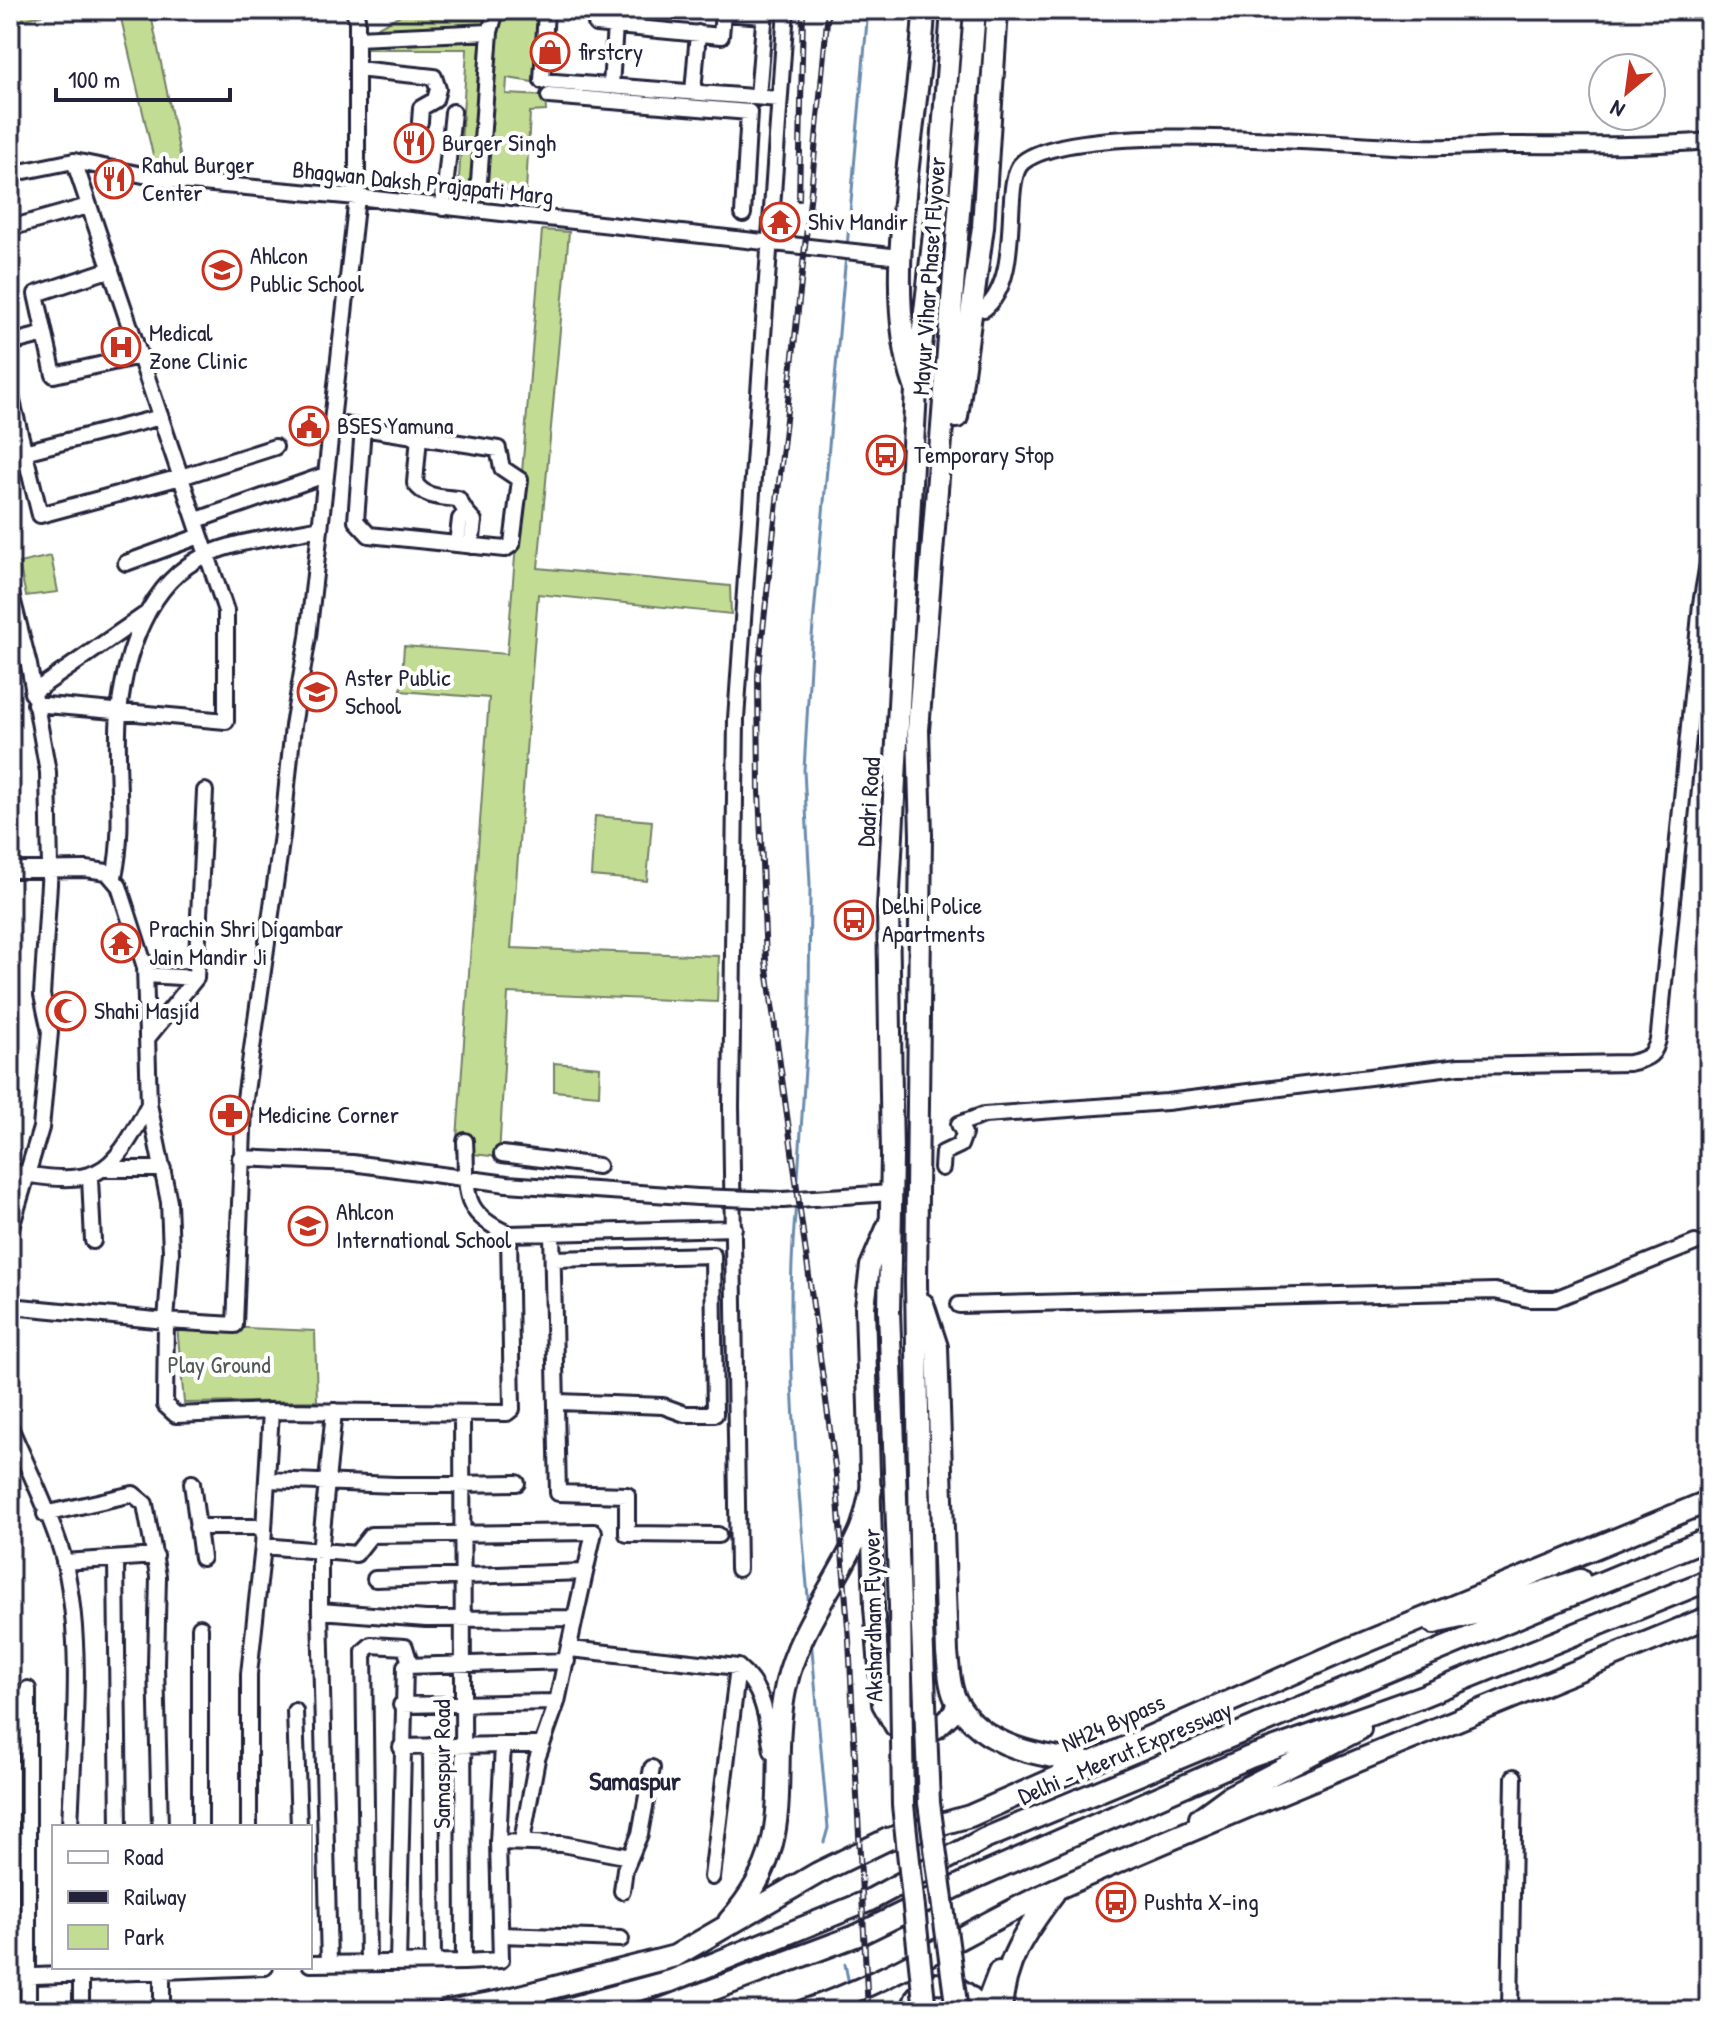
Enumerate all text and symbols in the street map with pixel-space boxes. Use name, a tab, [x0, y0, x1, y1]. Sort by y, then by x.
shop icon: firstcry	[529, 31, 571, 73]
place label: firstcry	[578, 35, 643, 67]
scale bar	[56, 52, 230, 102]
north arrow	[1587, 52, 1667, 132]
text: 100 m	[68, 63, 120, 95]
text: N	[1605, 93, 1630, 125]
restaurant icon: Burger Singh	[393, 122, 435, 164]
place label: Burger Singh	[442, 126, 556, 158]
place label: Rahul Burger Center	[142, 148, 254, 208]
street label: Bhagwan Daksh Prajapati Marg	[291, 152, 555, 212]
street label: Mayur Vihar Phase1 Flyover	[904, 156, 952, 396]
restaurant icon: Rahul Burger Center	[93, 158, 135, 200]
temple icon: Shiv Mandir	[759, 201, 801, 243]
place label: Shiv Mandir	[808, 205, 908, 237]
place label: Ahlcon Public School	[250, 239, 364, 299]
school or university icon: Ahlcon Public School	[201, 249, 243, 291]
place label: Medical Zone Clinic	[149, 316, 248, 376]
hospital icon: Medical Zone Clinic	[100, 326, 142, 368]
public building icon: BSES Yamuna	[288, 405, 330, 447]
place label: BSES Yamuna	[337, 409, 454, 441]
bus stop icon: Temporary Stop	[865, 434, 907, 476]
place label: Temporary Stop	[914, 438, 1054, 470]
place label: Aster Public School	[345, 661, 451, 721]
school or university icon: Aster Public School	[296, 671, 338, 713]
street label: Dadri Road	[849, 756, 887, 848]
place label: Delhi Police Apartments	[882, 889, 985, 949]
bus stop icon: Delhi Police Apartments	[833, 899, 875, 941]
place label: Prachin Shri Digambar Jain Mandir Ji	[149, 912, 343, 972]
temple icon: Prachin Shri Digambar Jain Mandir Ji	[100, 922, 142, 964]
mosque icon: Shahi Masjid	[45, 990, 87, 1032]
place label: Shahi Masjid	[94, 994, 199, 1026]
pharmacy icon: Medicine Corner	[209, 1094, 251, 1136]
place label: Medicine Corner	[258, 1098, 399, 1130]
place label: Ahlcon International School	[336, 1195, 512, 1255]
school or university icon: Ahlcon International School	[287, 1205, 329, 1247]
park label: Play Ground	[167, 1348, 271, 1380]
street label: Akshardham Flyover	[854, 1528, 890, 1702]
street label: NH24 Bypass	[1056, 1685, 1169, 1759]
street label: Delhi - Meerut Expressway	[1013, 1693, 1236, 1812]
street label: Samaspur Road	[425, 1699, 457, 1829]
district label: Samaspur	[589, 1763, 682, 1799]
legend	[52, 1825, 312, 1969]
text: Road	[124, 1840, 163, 1872]
text: Railway	[124, 1880, 187, 1912]
bus stop icon: Pushta X-ing	[1095, 1881, 1137, 1923]
place label: Pushta X-ing	[1144, 1885, 1259, 1917]
text: Park	[124, 1920, 164, 1952]

